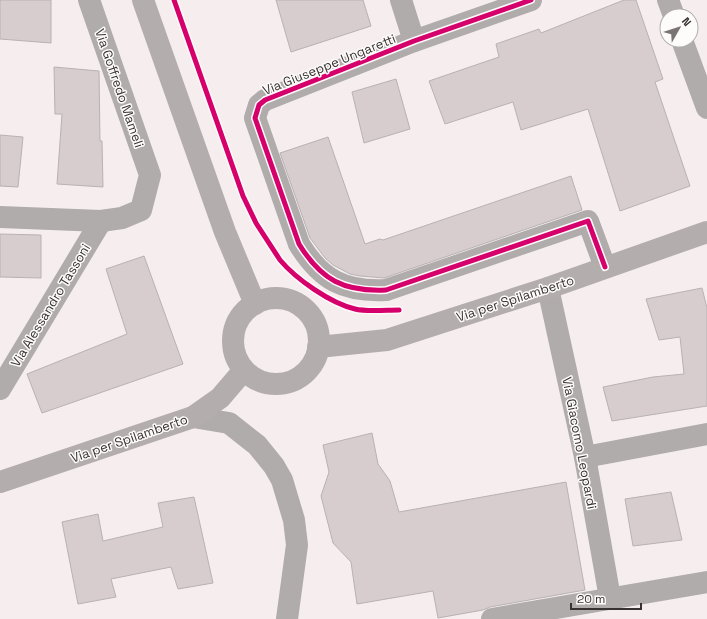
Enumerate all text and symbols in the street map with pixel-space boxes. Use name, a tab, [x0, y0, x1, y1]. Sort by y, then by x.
north arrow	[659, 8, 699, 48]
text: N	[679, 14, 695, 29]
street label: Via Goffredo Mameli	[91, 27, 148, 150]
street label: Via Giuseppe Ungaretti	[260, 30, 398, 99]
street label: Via Alessandro Tassoni	[7, 240, 94, 370]
street label: Via per Spilamberto	[454, 271, 576, 325]
street label: Via Giacomo Leopardi	[558, 376, 601, 511]
street label: Via per Spilamberto	[68, 410, 190, 466]
scale bar	[571, 585, 641, 611]
text: 20 m	[577, 591, 605, 607]

